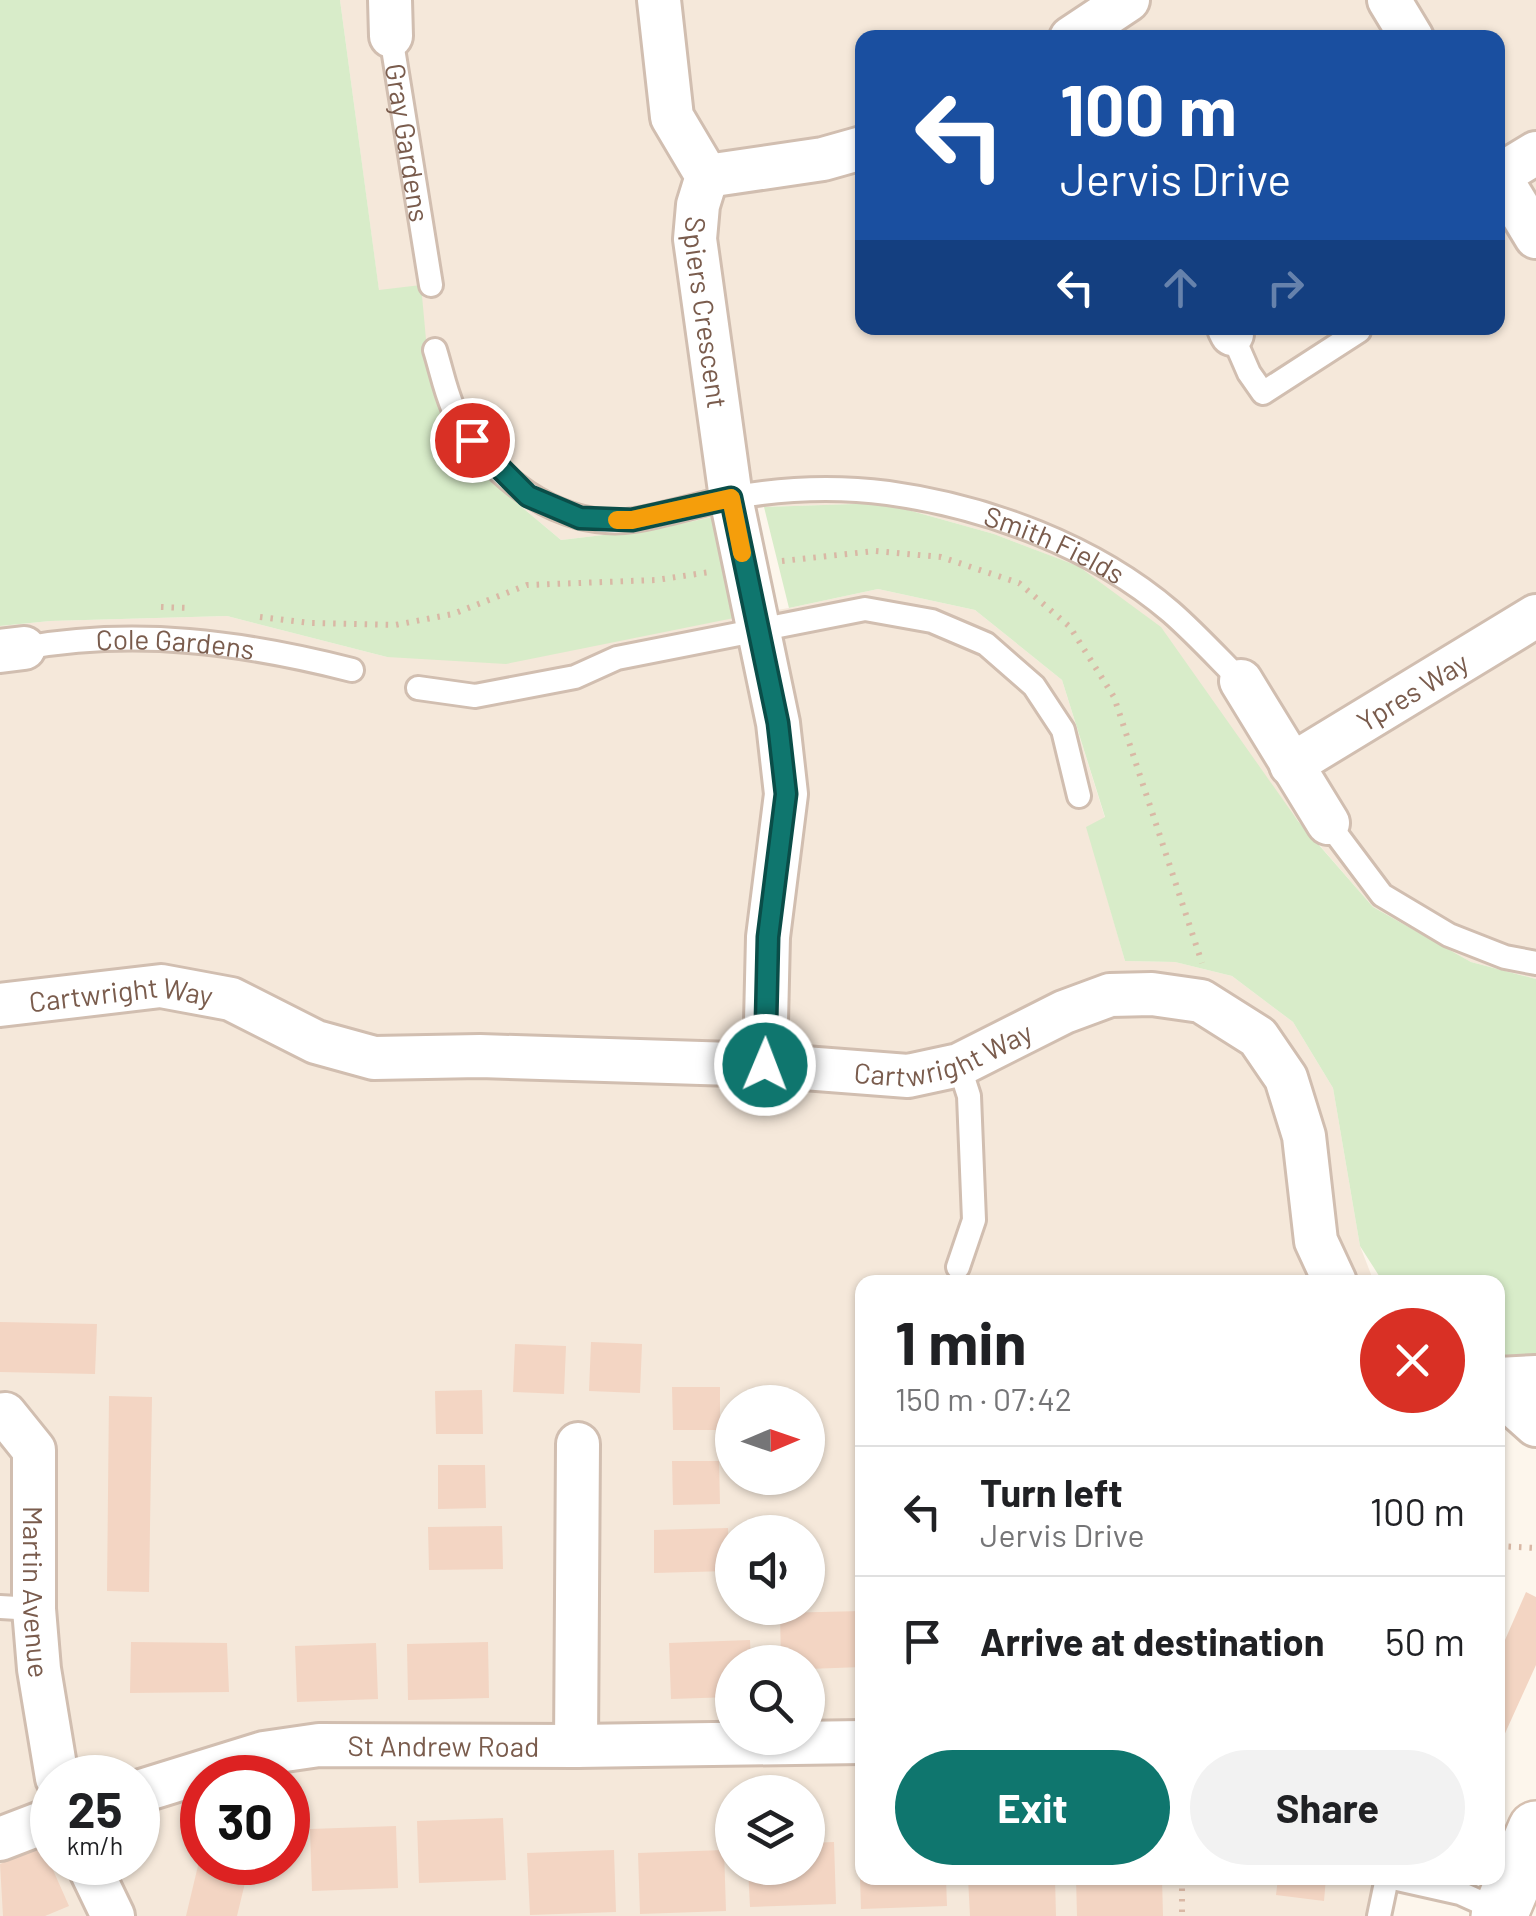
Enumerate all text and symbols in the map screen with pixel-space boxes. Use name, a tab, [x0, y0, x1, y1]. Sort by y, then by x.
street label: Gray Gardens	[379, 61, 438, 224]
text: 100 m	[1060, 66, 1237, 150]
icon: left	[895, 70, 1025, 200]
text: Jervis Drive	[1060, 151, 1291, 205]
street label: Spiers Crescent	[677, 215, 735, 410]
icon: left	[1048, 260, 1103, 315]
icon: ahead	[1153, 260, 1208, 315]
icon: right	[1258, 260, 1313, 315]
pin	[430, 398, 515, 483]
icon: arrive	[445, 413, 500, 468]
street label: Smith Fields	[980, 498, 1131, 591]
street label: Cole Gardens	[95, 622, 257, 666]
street label: Ypres Way	[1350, 644, 1474, 738]
street label: Cartwright Way	[27, 969, 216, 1018]
position arrow	[713, 1013, 817, 1117]
street label: Cartwright Way	[853, 1014, 1038, 1093]
text: 1 min	[895, 1305, 1026, 1377]
button: close	[1360, 1308, 1465, 1413]
text: 150 m · 07:42	[895, 1379, 1072, 1417]
north arrow	[715, 1385, 825, 1495]
map controls	[715, 1385, 825, 1885]
text: Turn left	[980, 1469, 1123, 1515]
icon: left	[895, 1484, 950, 1539]
text: 100 m	[1370, 1488, 1465, 1534]
street label: Martin Avenue	[17, 1506, 57, 1680]
button: sound	[715, 1515, 825, 1625]
text: Jervis Drive	[980, 1515, 1145, 1553]
icon: arrive	[895, 1614, 950, 1669]
text: Arrive at destination	[980, 1618, 1325, 1664]
text: 50 m	[1385, 1618, 1465, 1664]
button: search	[715, 1645, 825, 1755]
street label: St Andrew Road	[348, 1728, 539, 1763]
button: Exit	[895, 1750, 1170, 1865]
button: Share	[1190, 1750, 1465, 1865]
speed limit sign: 30	[180, 1755, 310, 1885]
button: layers	[715, 1775, 825, 1885]
text: 25	[68, 1778, 122, 1838]
text: km/h	[67, 1830, 123, 1860]

